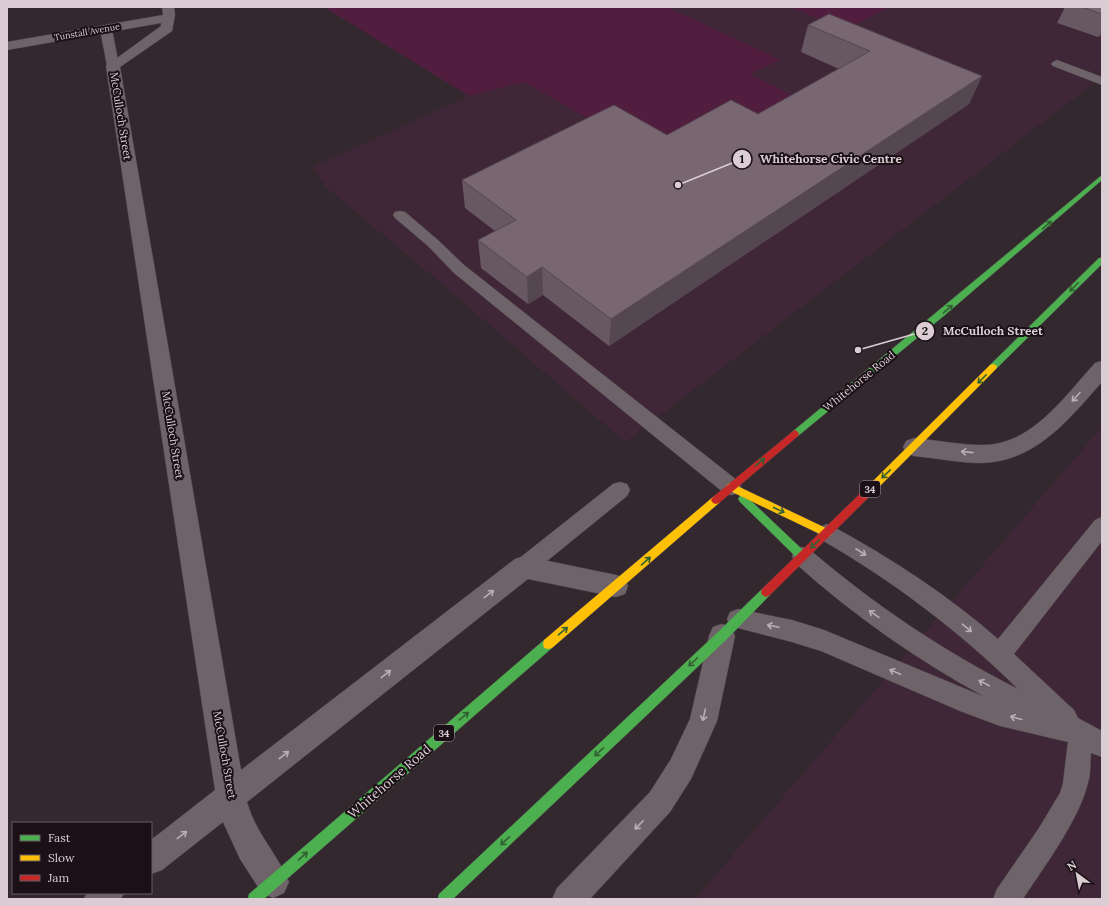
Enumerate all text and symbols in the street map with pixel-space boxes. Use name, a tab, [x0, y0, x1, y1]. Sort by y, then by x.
street label: Tunstall Avenue	[53, 20, 121, 43]
street label: McCulloch Street	[107, 71, 135, 162]
callout: Whitehorse Civic Centre	[732, 147, 910, 171]
text: 1	[740, 151, 745, 166]
text: Whitehorse Civic Centre	[760, 151, 902, 166]
one-way arrow	[1042, 220, 1052, 229]
one-way arrow	[1069, 283, 1079, 292]
one-way arrow	[943, 304, 953, 313]
callout: McCulloch Street	[915, 319, 1051, 343]
text: 2	[922, 323, 928, 338]
text: McCulloch Street	[943, 323, 1044, 338]
street label: Whitehorse Road	[820, 347, 898, 414]
one-way arrow	[977, 374, 987, 384]
street label: McCulloch Street	[159, 390, 187, 481]
one-way arrow	[1071, 392, 1081, 402]
one-way arrow	[961, 449, 974, 456]
one-way arrow	[755, 457, 766, 466]
one-way arrow	[881, 469, 891, 479]
road number: 34	[860, 481, 880, 497]
one-way arrow	[772, 507, 784, 514]
one-way arrow	[810, 540, 820, 549]
one-way arrow	[855, 549, 867, 557]
one-way arrow	[641, 556, 651, 565]
one-way arrow	[483, 590, 494, 599]
one-way arrow	[869, 610, 880, 618]
one-way arrow	[767, 622, 780, 630]
one-way arrow	[961, 623, 972, 632]
one-way arrow	[558, 627, 569, 636]
one-way arrow	[688, 658, 699, 667]
one-way arrow	[889, 667, 901, 675]
one-way arrow	[381, 670, 392, 679]
one-way arrow	[978, 679, 990, 687]
one-way arrow	[700, 708, 708, 721]
street label: McCulloch Street	[210, 710, 240, 801]
one-way arrow	[459, 711, 470, 720]
one-way arrow	[1010, 714, 1023, 721]
road number: 34	[434, 725, 454, 741]
street label: Whitehorse Road	[344, 741, 435, 822]
one-way arrow	[594, 747, 604, 757]
one-way arrow	[278, 750, 289, 759]
one-way arrow	[634, 820, 644, 830]
legend	[12, 822, 152, 894]
text: Fast	[48, 830, 71, 845]
one-way arrow	[176, 830, 187, 839]
one-way arrow	[500, 836, 510, 846]
text: Slow	[48, 850, 75, 865]
one-way arrow	[297, 851, 308, 860]
north arrow	[1057, 854, 1097, 894]
text: N	[1064, 857, 1079, 874]
text: Jam	[47, 870, 69, 885]

